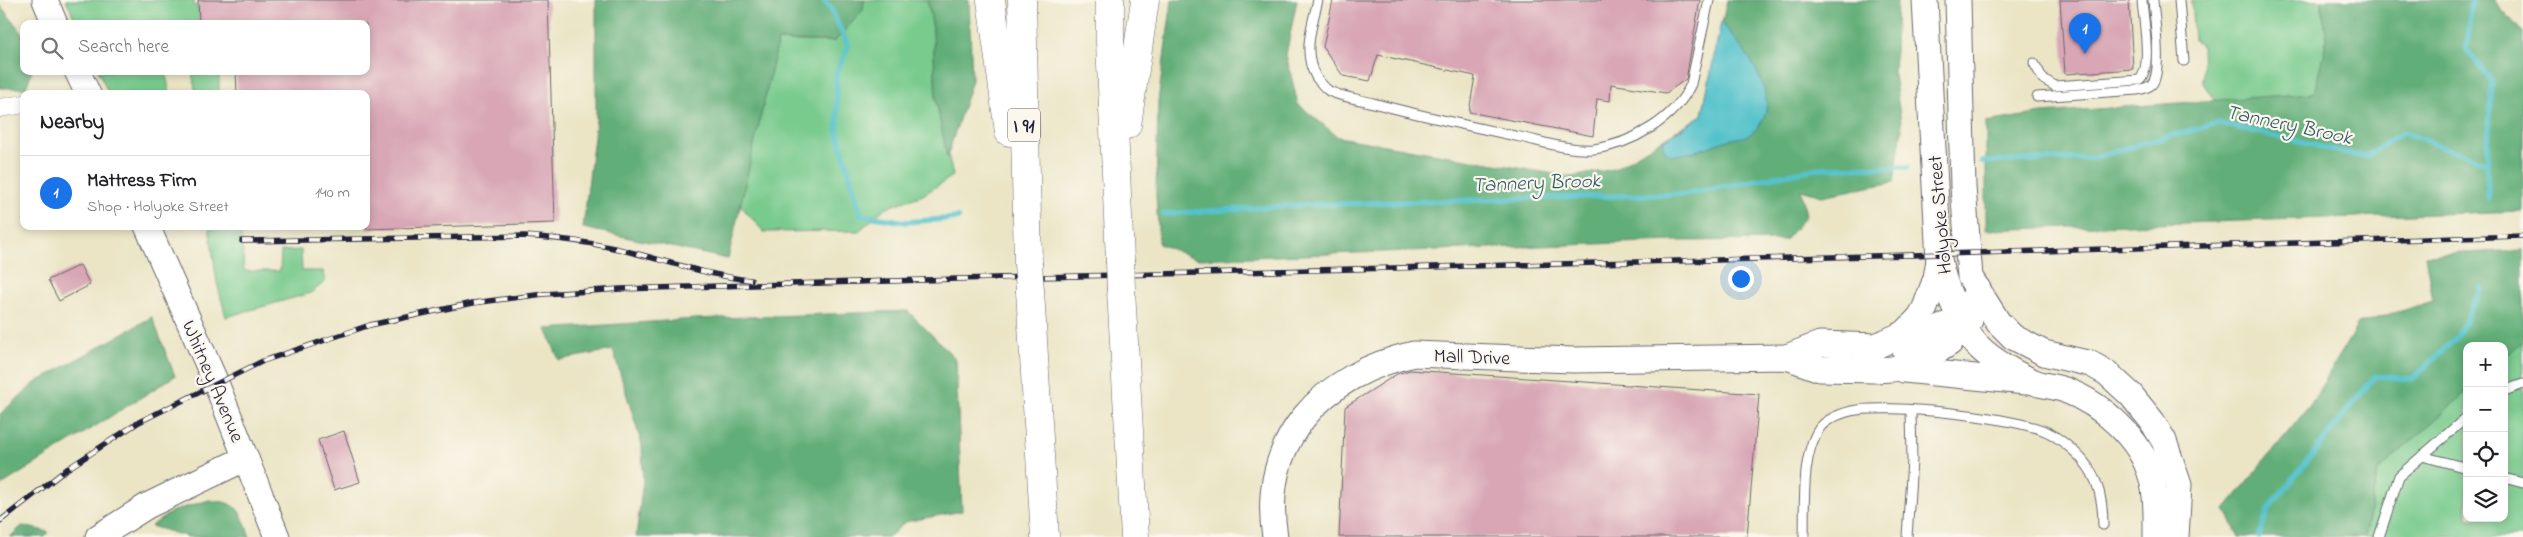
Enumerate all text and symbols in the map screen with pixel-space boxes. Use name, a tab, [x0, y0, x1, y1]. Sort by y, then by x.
pin: 1	[2069, 13, 2101, 54]
search box	[20, 20, 370, 75]
icon: search	[38, 34, 66, 62]
text: Search here	[78, 34, 169, 61]
water label: Tannery Brook	[2223, 98, 2355, 154]
text: Nearby	[40, 108, 104, 138]
road number: I 91	[1008, 108, 1040, 142]
street label: Holyoke Street	[1922, 154, 1961, 276]
water label: Tannery Brook	[1472, 167, 1601, 201]
text: Mattress Firm	[87, 168, 196, 195]
text: 1	[53, 181, 59, 205]
text: 140 m	[315, 181, 350, 205]
text: Shop · Holyoke Street	[87, 195, 229, 219]
your location	[1728, 266, 1754, 292]
street label: Whitney Avenue	[173, 316, 250, 448]
map controls	[2463, 342, 2508, 522]
button: +	[2463, 342, 2508, 387]
street label: Mall Drive	[1433, 343, 1511, 374]
button: −	[2463, 387, 2508, 432]
button: locate	[2463, 432, 2508, 477]
button: layers	[2463, 477, 2508, 522]

